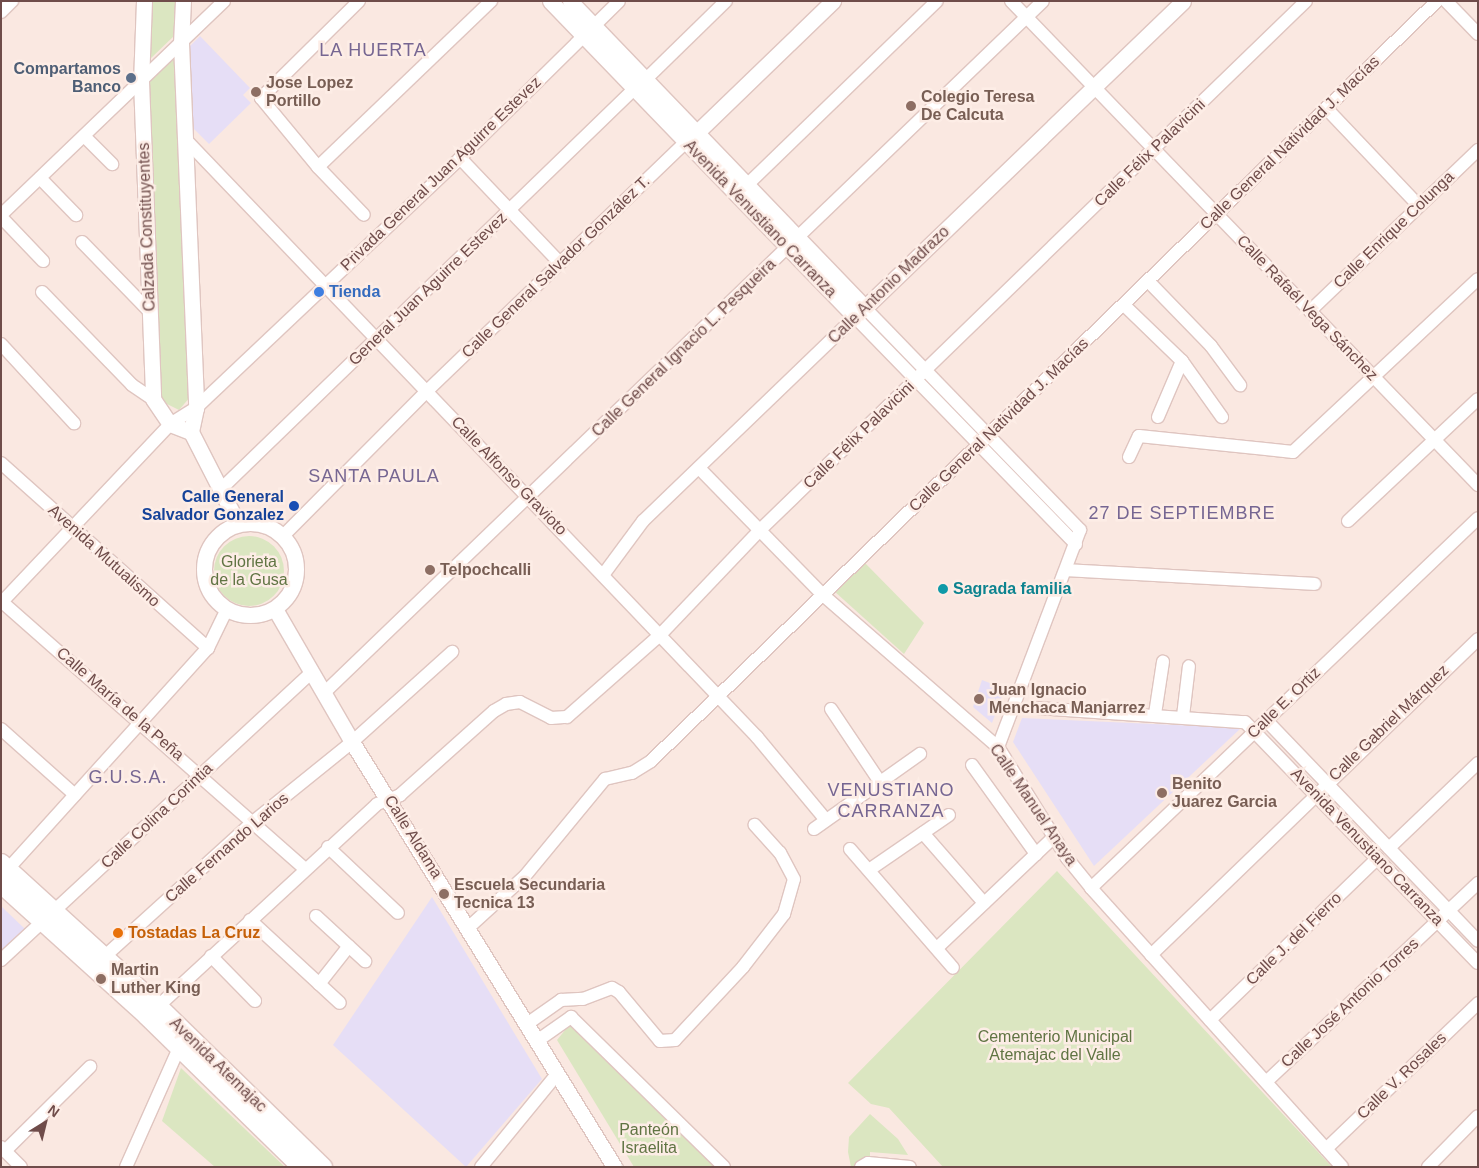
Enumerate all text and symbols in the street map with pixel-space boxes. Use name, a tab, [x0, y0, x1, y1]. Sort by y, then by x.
district label: LA HUERTA	[318, 39, 428, 61]
street label: Calle General Natividad J. Macías	[1196, 52, 1384, 234]
place label: Compartamos Banco	[13, 59, 121, 97]
marker: Compartamos Banco	[125, 72, 137, 84]
place label: Jose Lopez Portillo	[266, 73, 353, 111]
street label: Privada General Juan Aguirre Estevez	[336, 73, 546, 275]
marker: Jose Lopez Portillo	[250, 86, 262, 98]
place label: Colegio Teresa De Calcuta	[921, 87, 1035, 125]
street label: Calle Félix Palavicini	[1091, 95, 1209, 211]
marker: Colegio Teresa De Calcuta	[905, 100, 917, 112]
street label: Avenida Venustiano Carranza	[680, 136, 840, 302]
street label: Calzada Constituyentes	[134, 142, 160, 312]
street label: Calle Enrique Colunga	[1330, 167, 1458, 293]
street label: Calle General Salvador González T.	[458, 172, 654, 362]
street label: General Juan Aguirre Estevez	[345, 208, 511, 370]
street label: Calle Antonio Madrazo	[824, 222, 954, 348]
street label: Calle Rafaél Vega Sánchez	[1232, 231, 1382, 385]
street label: Calle General Ignacio L. Pesqueira	[588, 255, 780, 441]
place label: Tienda	[329, 282, 380, 302]
marker: Tienda	[313, 286, 325, 298]
street label: Calle General Natividad J. Macías	[905, 334, 1093, 516]
street label: Calle Félix Palavicini	[800, 377, 918, 493]
street label: Calle Alfonso Gravioto	[447, 412, 571, 540]
district label: SANTA PAULA	[306, 465, 442, 487]
place label: Calle General Salvador Gonzalez	[142, 487, 284, 525]
marker: Calle General Salvador Gonzalez	[288, 500, 300, 512]
street label: Avenida Mutualismo	[44, 501, 164, 611]
district label: 27 DE SEPTIEMBRE	[1086, 502, 1278, 524]
park label: Glorieta de la Gusa	[210, 552, 288, 590]
place label: Telpochcalli	[440, 560, 531, 580]
marker: Telpochcalli	[424, 564, 436, 576]
place label: Sagrada familia	[953, 579, 1071, 599]
marker: Sagrada familia	[937, 583, 949, 595]
street label: Calle María de la Peña	[52, 643, 188, 765]
street label: Calle Gabriel Márquez	[1325, 661, 1453, 785]
street label: Calle E. Ortiz	[1243, 663, 1325, 743]
place label: Juan Ignacio Menchaca Manjarrez	[989, 680, 1146, 718]
marker: Juan Ignacio Menchaca Manjarrez	[973, 693, 985, 705]
street label: Calle Manuel Anaya	[985, 740, 1081, 870]
street label: Calle Colina Corintia	[97, 759, 217, 873]
street label: Avenida Venustiano Carranza	[1287, 764, 1447, 930]
district label: G.U.S.A.	[87, 766, 169, 788]
place label: Benito Juarez Garcia	[1172, 774, 1277, 812]
district label: VENUSTIANO CARRANZA	[826, 780, 956, 822]
marker: Benito Juarez Garcia	[1156, 787, 1168, 799]
street label: Calle Fernando Larios	[161, 789, 293, 907]
street label: Calle Aldama	[380, 792, 446, 882]
place label: Escuela Secundaria Tecnica 13	[454, 875, 605, 913]
marker: Escuela Secundaria Tecnica 13	[438, 888, 450, 900]
street label: Calle J. del Fierro	[1242, 889, 1346, 989]
place label: Tostadas La Cruz	[128, 923, 260, 943]
marker: Tostadas La Cruz	[112, 927, 124, 939]
street label: Calle José Antonio Torres	[1277, 934, 1423, 1072]
place label: Martin Luther King	[111, 960, 201, 998]
marker: Martin Luther King	[95, 973, 107, 985]
street label: Avenida Atemajac	[165, 1013, 271, 1117]
park label: Cementerio Municipal Atemajac del Valle	[978, 1027, 1132, 1065]
street label: Calle V. Rosales	[1353, 1029, 1451, 1123]
north arrow	[20, 1098, 70, 1148]
text: N	[45, 1101, 63, 1120]
park label: Panteón Israelita	[619, 1120, 679, 1158]

